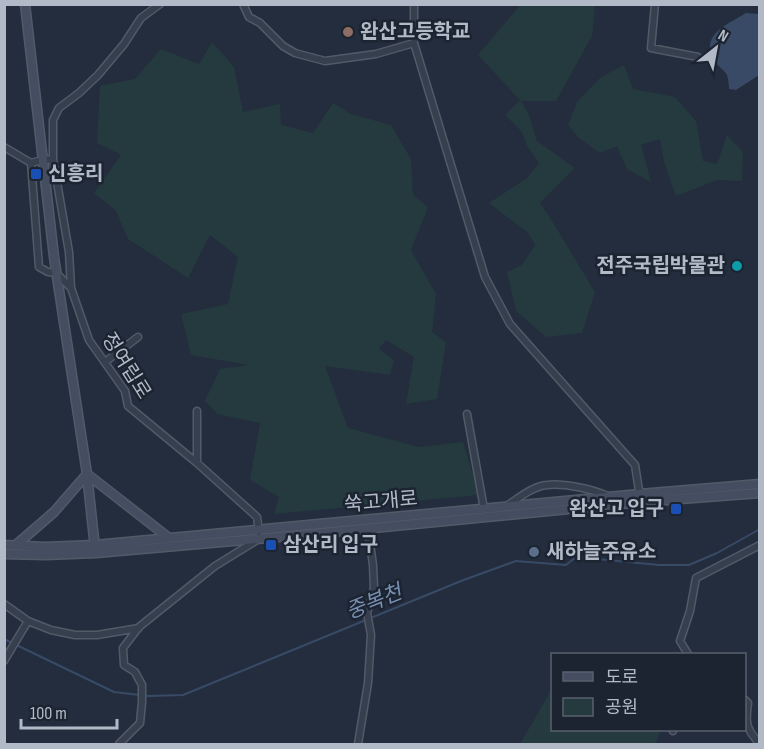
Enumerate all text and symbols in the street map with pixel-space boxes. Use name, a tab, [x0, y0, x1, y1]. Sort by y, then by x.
north arrow	[686, 18, 746, 78]
place label: 완산고등학교	[360, 20, 470, 44]
marker: 완산고등학교	[341, 25, 355, 39]
text: N	[714, 26, 732, 47]
place label: 신흥리	[48, 162, 103, 186]
marker: 신흥리	[29, 167, 43, 181]
place label: 전주국립박물관	[596, 254, 726, 278]
marker: 전주국립박물관	[730, 259, 744, 273]
street label: 정여립로	[96, 328, 156, 404]
street label: 쑥고개로	[343, 487, 419, 517]
place label: 완산고 입구	[569, 497, 664, 521]
marker: 완산고 입구	[669, 502, 683, 516]
place label: 삼산리 입구	[283, 533, 378, 557]
marker: 삼산리 입구	[264, 538, 278, 552]
place label: 새하늘주유소	[546, 540, 656, 564]
marker: 새하늘주유소	[527, 545, 541, 559]
water label: 중복천	[342, 579, 408, 624]
legend	[551, 653, 746, 731]
text: 도로	[605, 667, 638, 688]
scale bar	[21, 692, 117, 730]
text: 공원	[605, 697, 638, 718]
text: 100 m	[30, 703, 67, 724]

